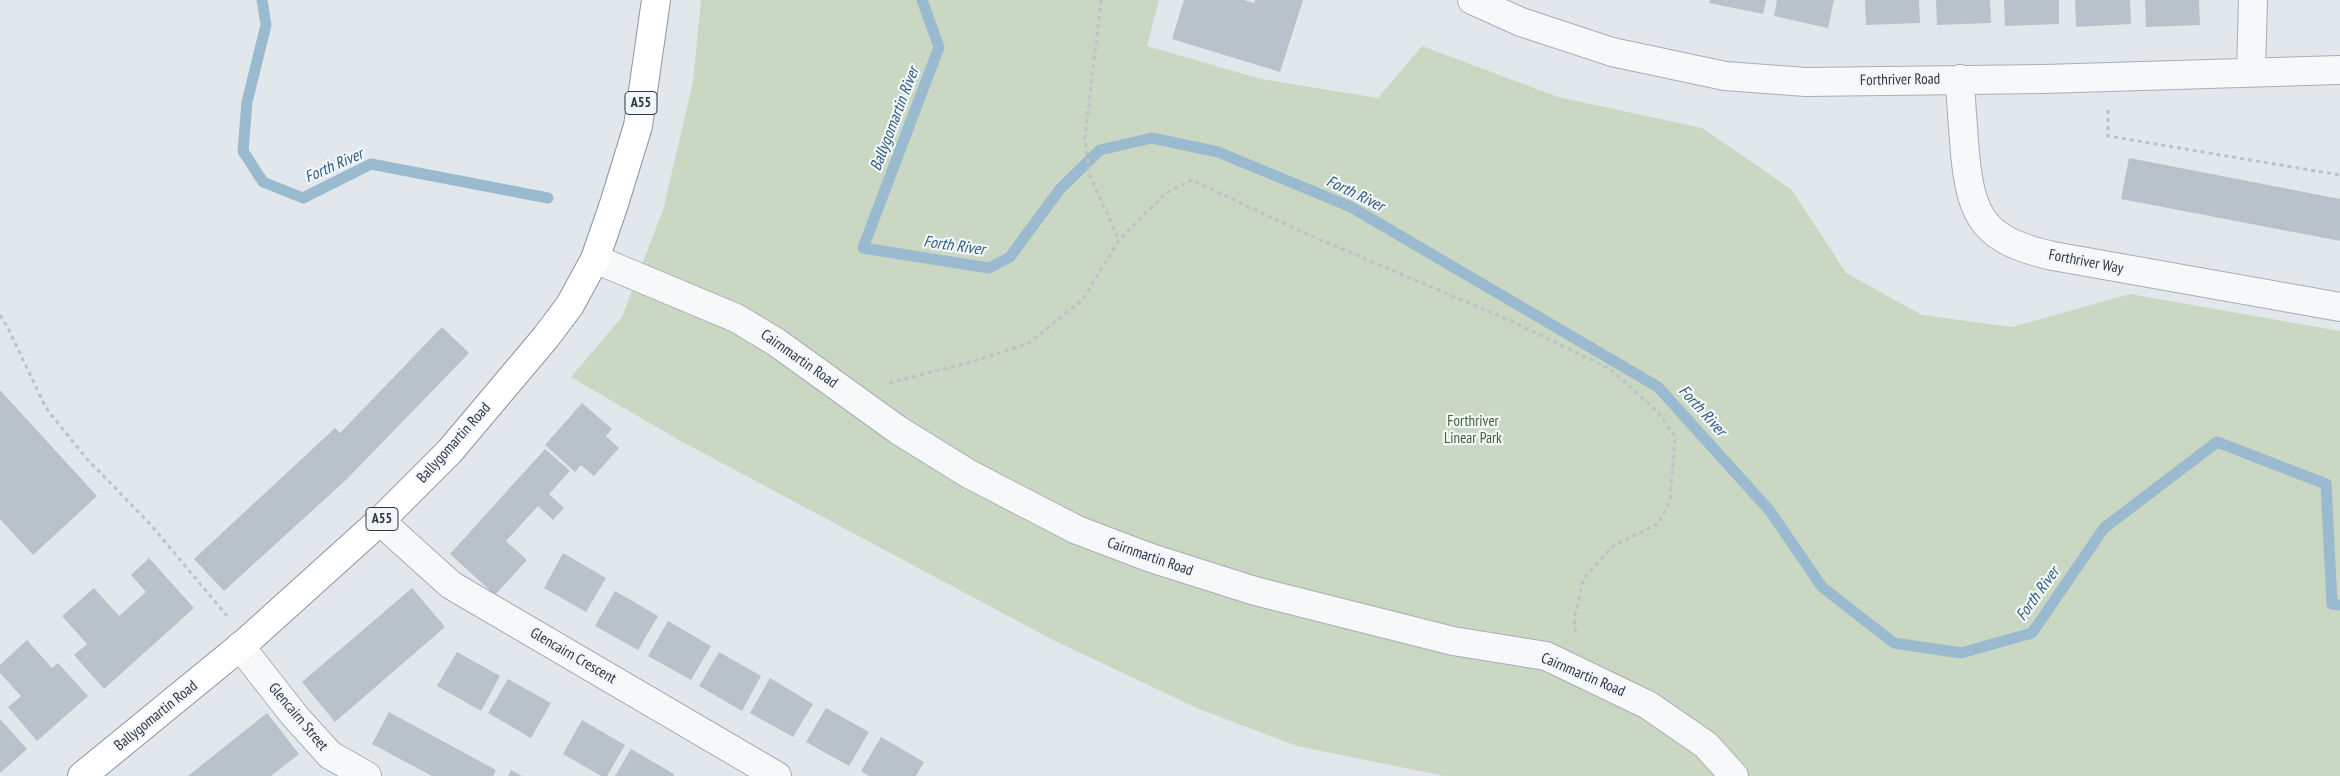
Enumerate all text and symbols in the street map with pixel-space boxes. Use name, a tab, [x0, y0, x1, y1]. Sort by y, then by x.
water label: Ballygomartin River	[866, 64, 924, 174]
street label: Forthriver Road	[1860, 70, 1940, 90]
road number: A55	[625, 92, 657, 115]
water label: Forth River	[302, 145, 366, 187]
water label: Forth River	[1323, 172, 1387, 216]
water label: Forth River	[922, 232, 986, 260]
street label: Forthriver Way	[2047, 246, 2125, 278]
street label: Cairnmartin Road	[757, 326, 841, 392]
water label: Forth River	[1674, 382, 1730, 440]
street label: Ballygomartin Road	[413, 399, 495, 487]
park label: Forthriver Linear Park	[1444, 413, 1502, 448]
road number: A55	[366, 508, 398, 530]
street label: Cairnmartin Road	[1105, 534, 1195, 580]
water label: Forth River	[2012, 563, 2064, 625]
street label: Glencairn Crescent	[527, 624, 619, 688]
street label: Cairnmartin Road	[1538, 649, 1628, 701]
street label: Ballygomartin Road	[111, 677, 201, 755]
street label: Glencairn Street	[264, 679, 332, 755]

